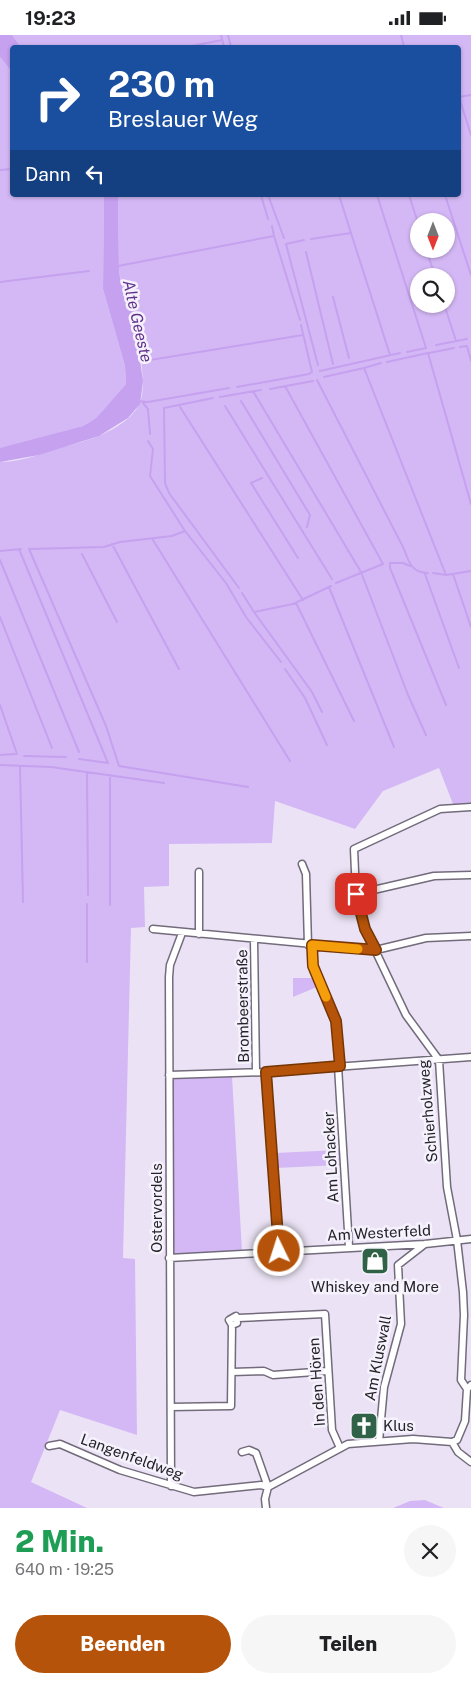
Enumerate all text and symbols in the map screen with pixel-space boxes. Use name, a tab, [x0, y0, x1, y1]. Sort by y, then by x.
text: 19:23	[25, 7, 76, 29]
text: 230 m	[108, 64, 215, 105]
icon: right	[25, 65, 90, 130]
text: Breslauer Weg	[108, 106, 258, 132]
icon: left	[81, 160, 109, 188]
text: Dann	[25, 163, 71, 185]
north arrow	[410, 213, 455, 257]
map controls	[410, 213, 455, 313]
button: search	[410, 268, 455, 313]
water label: Alte Geeste	[119, 278, 156, 364]
pin	[335, 873, 377, 915]
icon: arrive	[342, 880, 370, 908]
street label: Brombeerstraße	[233, 949, 252, 1063]
street label: Schierholzweg	[415, 1059, 440, 1163]
street label: Am Lohacker	[320, 1111, 341, 1203]
street label: Ostervordels	[148, 1163, 165, 1253]
street label: Am Westerfeld	[327, 1221, 431, 1244]
position arrow	[252, 1224, 304, 1276]
shop icon: Whiskey and More	[360, 1246, 390, 1276]
place label: Whiskey and More	[311, 1278, 439, 1295]
street label: Am Kluswall	[361, 1314, 394, 1402]
street label: In den Hören	[305, 1337, 328, 1427]
church icon: Klus	[349, 1411, 379, 1441]
place label: Klus	[383, 1417, 414, 1434]
street label: Langenfeldweg	[78, 1430, 186, 1483]
text: 2 Min.	[15, 1523, 104, 1559]
button: close	[404, 1525, 456, 1577]
text: 640 m · 19:25	[15, 1560, 114, 1579]
button: Beenden	[15, 1615, 231, 1673]
button: Teilen	[241, 1615, 456, 1673]

